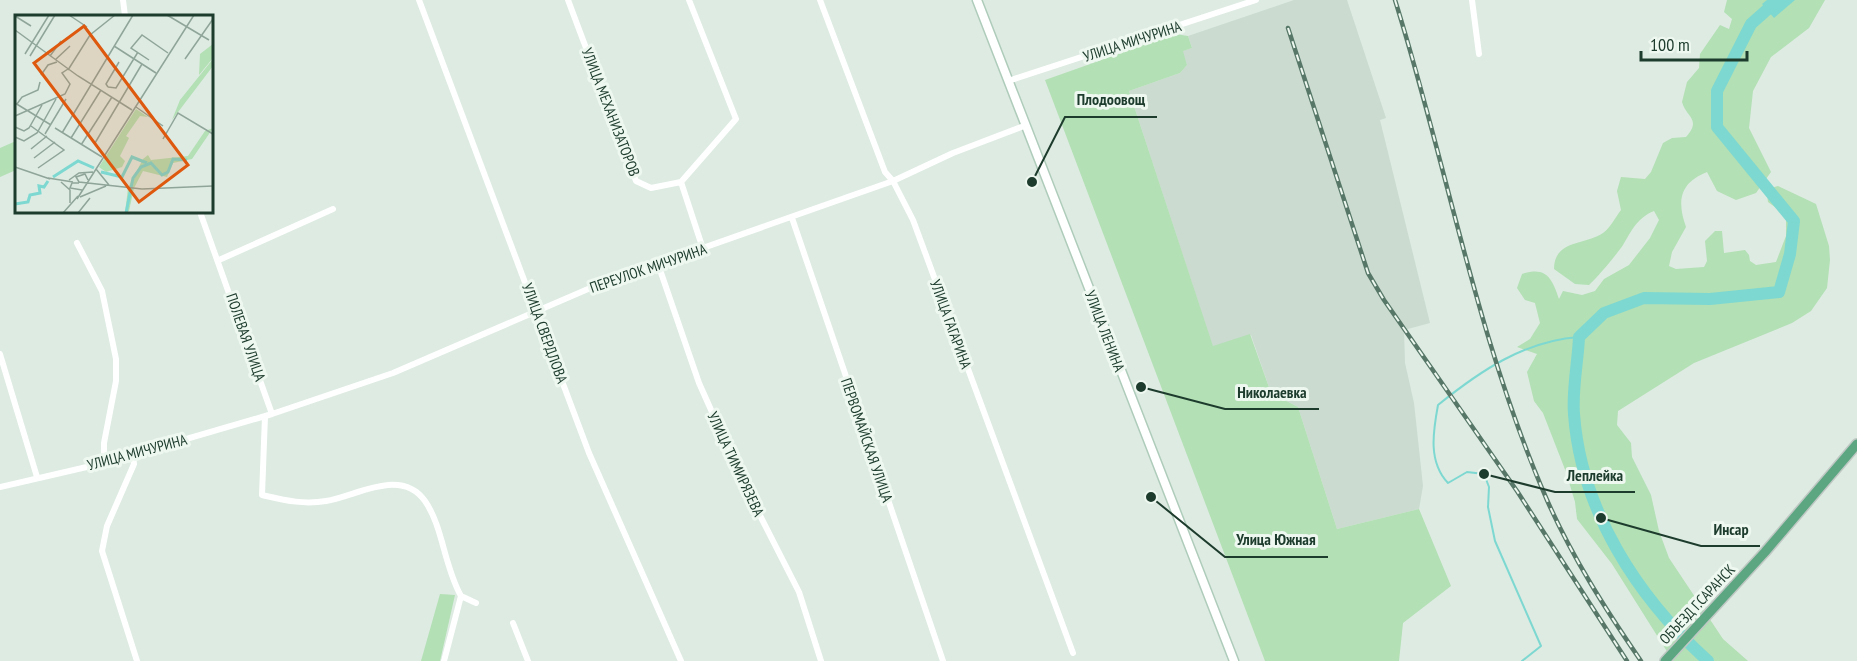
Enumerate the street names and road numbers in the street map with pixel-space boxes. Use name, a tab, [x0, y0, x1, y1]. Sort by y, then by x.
street label: УЛИЦА МИЧУРИНА	[1080, 16, 1184, 66]
street label: УЛИЦА МЕХАНИЗАТОРОВ	[578, 45, 644, 179]
street label: ПЕРЕУЛОК МИЧУРИНА	[587, 239, 710, 297]
street label: УЛИЦА ГАГАРИНА	[926, 277, 976, 372]
street label: УЛИЦА СВЕРДЛОВА	[518, 280, 572, 387]
street label: УЛИЦА ЛЕНИНА	[1081, 288, 1130, 375]
street label: ПОЛЕВАЯ УЛИЦА	[222, 291, 270, 384]
street label: ПЕРВОМАЙСКАЯ УЛИЦА	[837, 375, 897, 505]
street label: УЛИЦА ТИМИРЯЗЕВА	[703, 409, 769, 520]
street label: УЛИЦА МИЧУРИНА	[85, 429, 190, 474]
street label: ОБЪЕЗД Г.САРАНСК	[1655, 560, 1739, 648]

